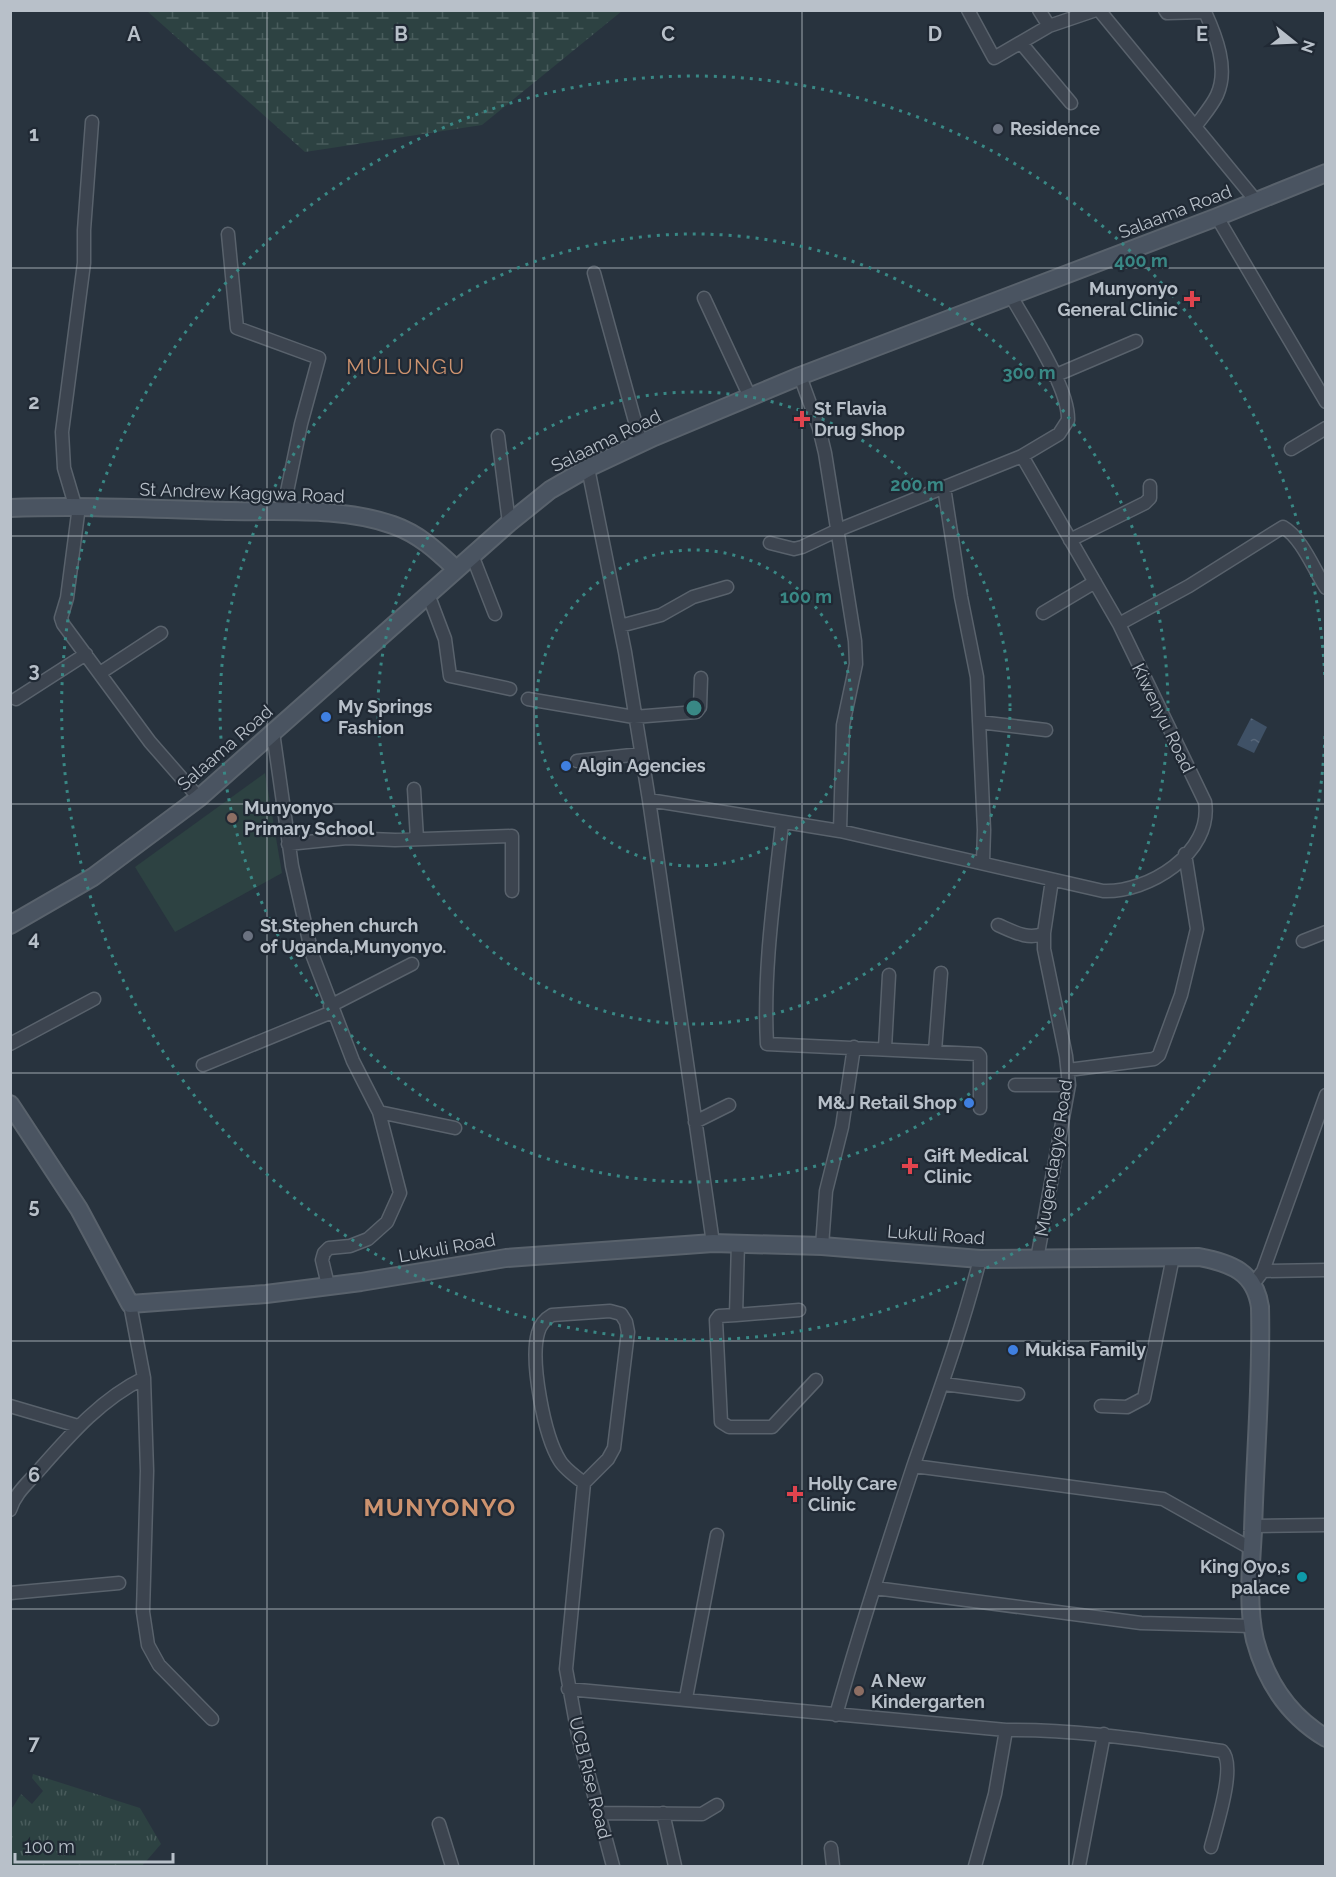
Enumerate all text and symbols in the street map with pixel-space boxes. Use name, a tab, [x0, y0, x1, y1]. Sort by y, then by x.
north arrow	[1264, 12, 1324, 72]
text: A	[127, 22, 141, 46]
text: B	[394, 22, 408, 46]
text: C	[661, 22, 675, 46]
text: D	[928, 22, 942, 46]
text: E	[1196, 22, 1208, 46]
text: N	[1297, 38, 1319, 55]
place label: Residence	[1010, 118, 1100, 139]
text: 1	[29, 122, 39, 146]
marker: Residence	[991, 122, 1005, 136]
street label: Salaama Road	[1115, 180, 1234, 243]
text: 400 m	[1114, 250, 1168, 271]
place label: Munyonyo General Clinic	[1057, 278, 1178, 320]
marker: Munyonyo General Clinic	[1183, 290, 1201, 308]
district label: MULUNGU	[346, 354, 466, 379]
text: 300 m	[1002, 362, 1056, 383]
text: 2	[28, 390, 40, 414]
place label: St Flavia Drug Shop	[814, 398, 905, 440]
street label: Salaama Road	[548, 405, 664, 476]
marker: St Flavia Drug Shop	[795, 412, 809, 426]
text: 200 m	[890, 474, 944, 495]
street label: St Andrew Kaggwa Road	[139, 478, 345, 507]
text: 100 m	[780, 586, 832, 607]
text: 3	[28, 658, 40, 682]
street label: Kiwenyu Road	[1128, 660, 1199, 776]
place label: My Springs Fashion	[338, 696, 433, 738]
centre of rings	[684, 698, 704, 718]
street label: Salaama Road	[173, 701, 277, 795]
marker: My Springs Fashion	[319, 710, 333, 724]
place label: Algin Agencies	[578, 755, 706, 776]
marker: Algin Agencies	[559, 759, 573, 773]
place label: Munyonyo Primary School	[244, 797, 374, 839]
marker: Munyonyo Primary School	[225, 811, 239, 825]
place label: St.Stephen church of Uganda,Munyonyo.	[260, 915, 446, 957]
text: 4	[28, 926, 40, 950]
marker: St.Stephen church of Uganda,Munyonyo.	[241, 929, 255, 943]
street label: Mugendagye Road	[1031, 1078, 1076, 1238]
place label: M&J Retail Shop	[817, 1092, 957, 1113]
marker: M&J Retail Shop	[962, 1096, 976, 1110]
place label: Gift Medical Clinic	[924, 1145, 1028, 1187]
marker: Gift Medical Clinic	[901, 1157, 919, 1175]
text: 5	[28, 1194, 40, 1218]
street label: Lukuli Road	[886, 1221, 986, 1248]
street label: Lukuli Road	[397, 1229, 497, 1266]
place label: Mukisa Family	[1025, 1339, 1146, 1360]
marker: Mukisa Family	[1006, 1343, 1020, 1357]
text: 6	[28, 1463, 40, 1487]
place label: Holly Care Clinic	[808, 1473, 897, 1515]
marker: Holly Care Clinic	[786, 1485, 804, 1503]
district label: MUNYONYO	[363, 1493, 517, 1522]
place label: King Oyo,s palace	[1200, 1556, 1290, 1598]
marker: King Oyo,s palace	[1295, 1570, 1309, 1584]
place label: A New Kindergarten	[871, 1670, 985, 1712]
marker: A New Kindergarten	[852, 1684, 866, 1698]
street label: UCB Rise Road	[565, 1715, 616, 1841]
text: 7	[28, 1731, 40, 1755]
scale bar	[15, 1826, 172, 1864]
text: 100 m	[24, 1836, 75, 1857]

